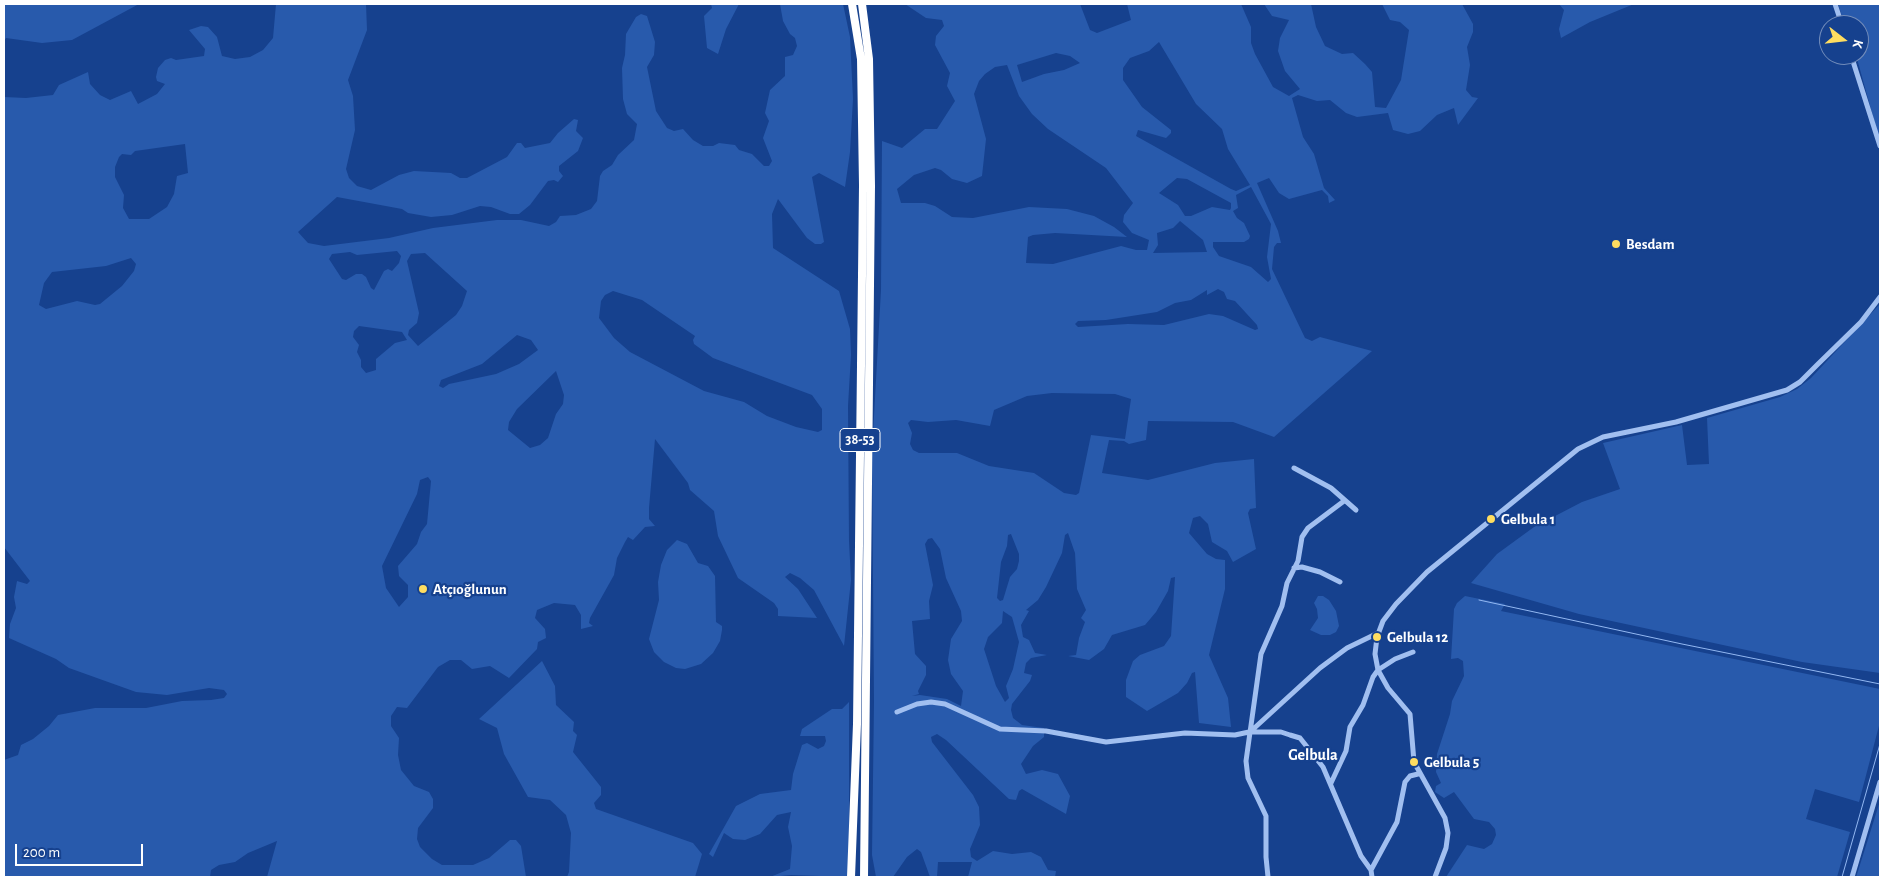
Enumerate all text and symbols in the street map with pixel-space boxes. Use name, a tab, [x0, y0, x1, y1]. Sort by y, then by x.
north arrow	[1819, 15, 1869, 65]
text: K	[1850, 38, 1865, 50]
place label: Besdam	[1626, 235, 1675, 253]
marker: Besdam	[1610, 238, 1622, 250]
road number: 38-53	[840, 428, 880, 452]
place label: Gelbula 1	[1501, 510, 1555, 528]
marker: Gelbula 1	[1485, 513, 1497, 525]
place label: Atçıoğlunun	[433, 580, 507, 598]
marker: Atçıoğlunun	[417, 583, 429, 595]
place label: Gelbula 12	[1387, 628, 1448, 646]
marker: Gelbula 12	[1371, 631, 1383, 643]
district label: Gelbula	[1288, 745, 1338, 765]
place label: Gelbula 5	[1424, 753, 1479, 771]
marker: Gelbula 5	[1408, 756, 1420, 768]
scale bar	[18, 834, 145, 866]
text: 200 m	[23, 845, 60, 860]

